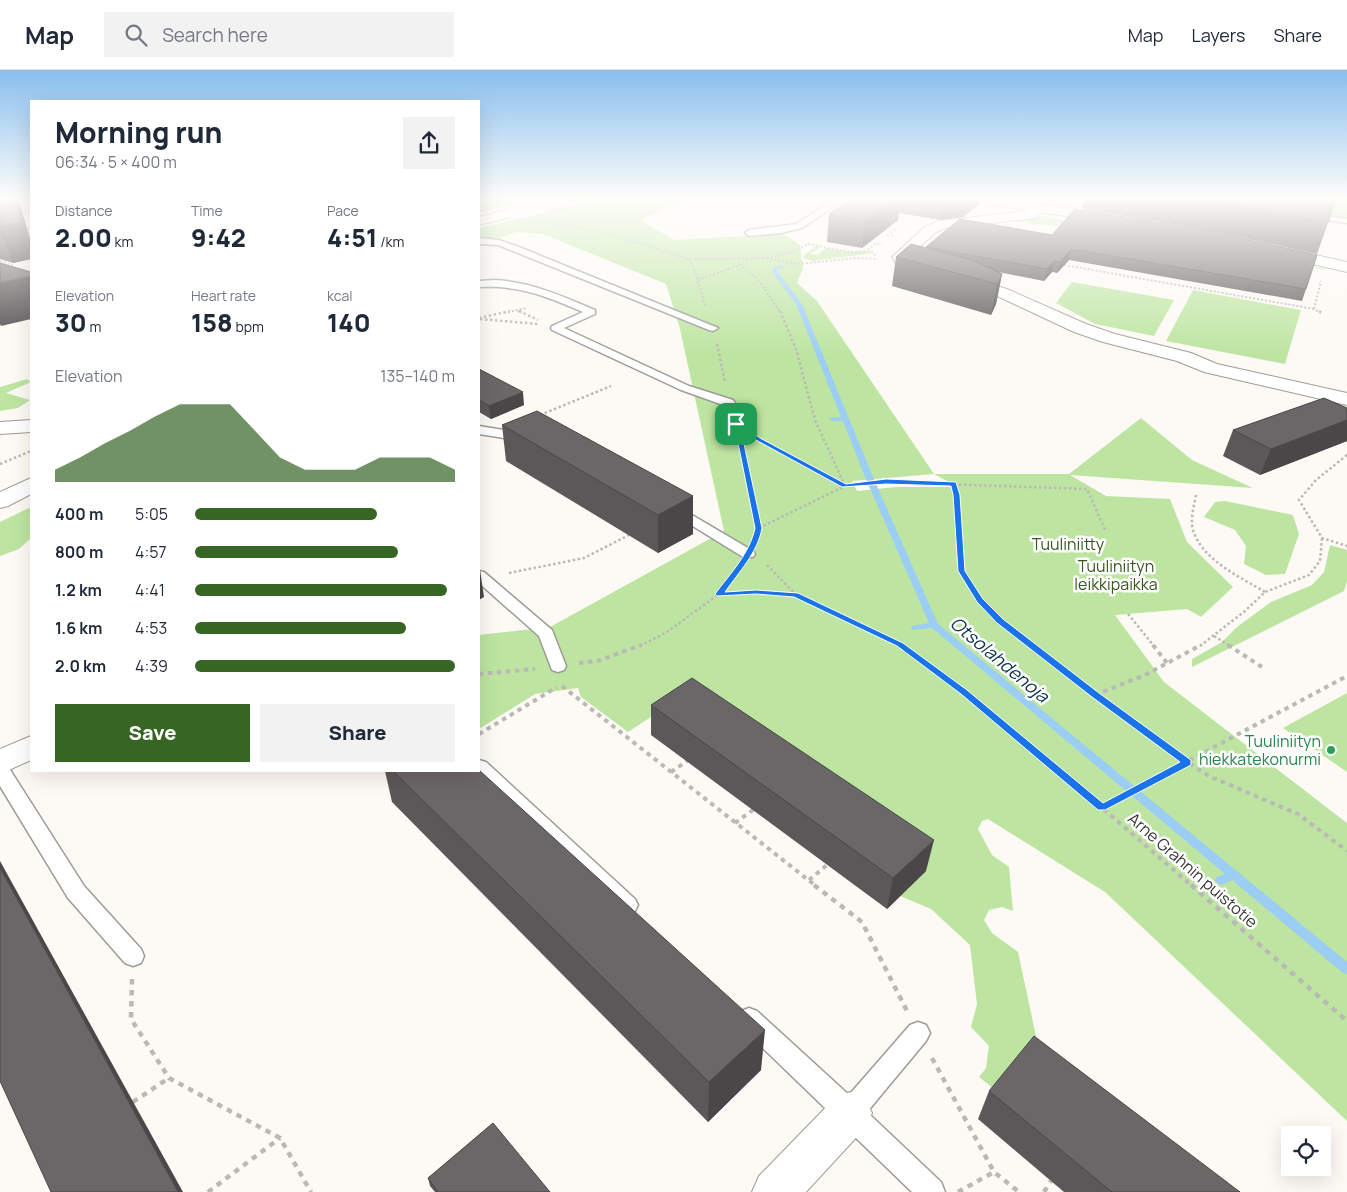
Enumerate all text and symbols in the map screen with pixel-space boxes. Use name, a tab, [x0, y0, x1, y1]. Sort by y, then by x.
search box	[104, 12, 454, 57]
text: Map	[25, 18, 74, 51]
icon: search	[122, 21, 150, 49]
text: Search here	[162, 22, 268, 48]
text: Map	[1128, 23, 1163, 47]
text: Layers	[1191, 23, 1245, 47]
text: Share	[1273, 23, 1322, 47]
text: Morning run	[55, 113, 222, 151]
button: share	[403, 117, 455, 169]
text: 06:34 · 5 × 400 m	[55, 151, 177, 173]
text: Distance	[55, 201, 112, 220]
text: Time	[191, 201, 223, 220]
text: Pace	[327, 201, 359, 220]
text: 2.00	[55, 220, 112, 255]
text: 9:42	[191, 220, 246, 255]
text: 4:51	[327, 220, 377, 255]
text: km	[112, 232, 133, 251]
text: /km	[377, 232, 404, 251]
text: Elevation	[55, 286, 114, 305]
text: Heart rate	[191, 286, 256, 305]
text: kcal	[327, 286, 353, 305]
text: 30	[55, 305, 87, 340]
text: 158	[191, 305, 233, 340]
text: 140	[327, 305, 371, 340]
text: m	[87, 317, 101, 336]
text: bpm	[233, 317, 264, 336]
text: Elevation	[55, 365, 123, 387]
text: 135–140 m	[380, 365, 455, 387]
pin	[715, 403, 757, 445]
icon: arrive	[722, 410, 750, 438]
text: 400 m	[55, 503, 103, 525]
text: 5:05	[135, 503, 168, 525]
park label: Tuuliniitty	[1032, 533, 1105, 555]
text: 800 m	[55, 541, 103, 563]
text: 4:57	[135, 541, 167, 563]
park label: Tuuliniityn leikkipaikka	[1074, 555, 1158, 595]
text: 1.2 km	[55, 579, 102, 601]
text: 4:41	[135, 579, 165, 601]
water label: Otsolahdenoja	[946, 611, 1055, 708]
text: 1.6 km	[55, 617, 102, 639]
text: 4:53	[135, 617, 167, 639]
text: 2.0 km	[55, 655, 106, 677]
text: 4:39	[135, 655, 168, 677]
button: Save	[55, 704, 250, 762]
button: Share	[260, 704, 455, 762]
place label: Tuuliniityn hiekkatekonurmi	[1199, 730, 1321, 770]
marker: Tuuliniityn hiekkatekonurmi	[1325, 744, 1337, 756]
street label: Arne Grahnin puistotie	[1123, 808, 1263, 932]
map controls	[1281, 1126, 1331, 1176]
button: locate	[1281, 1126, 1331, 1176]

